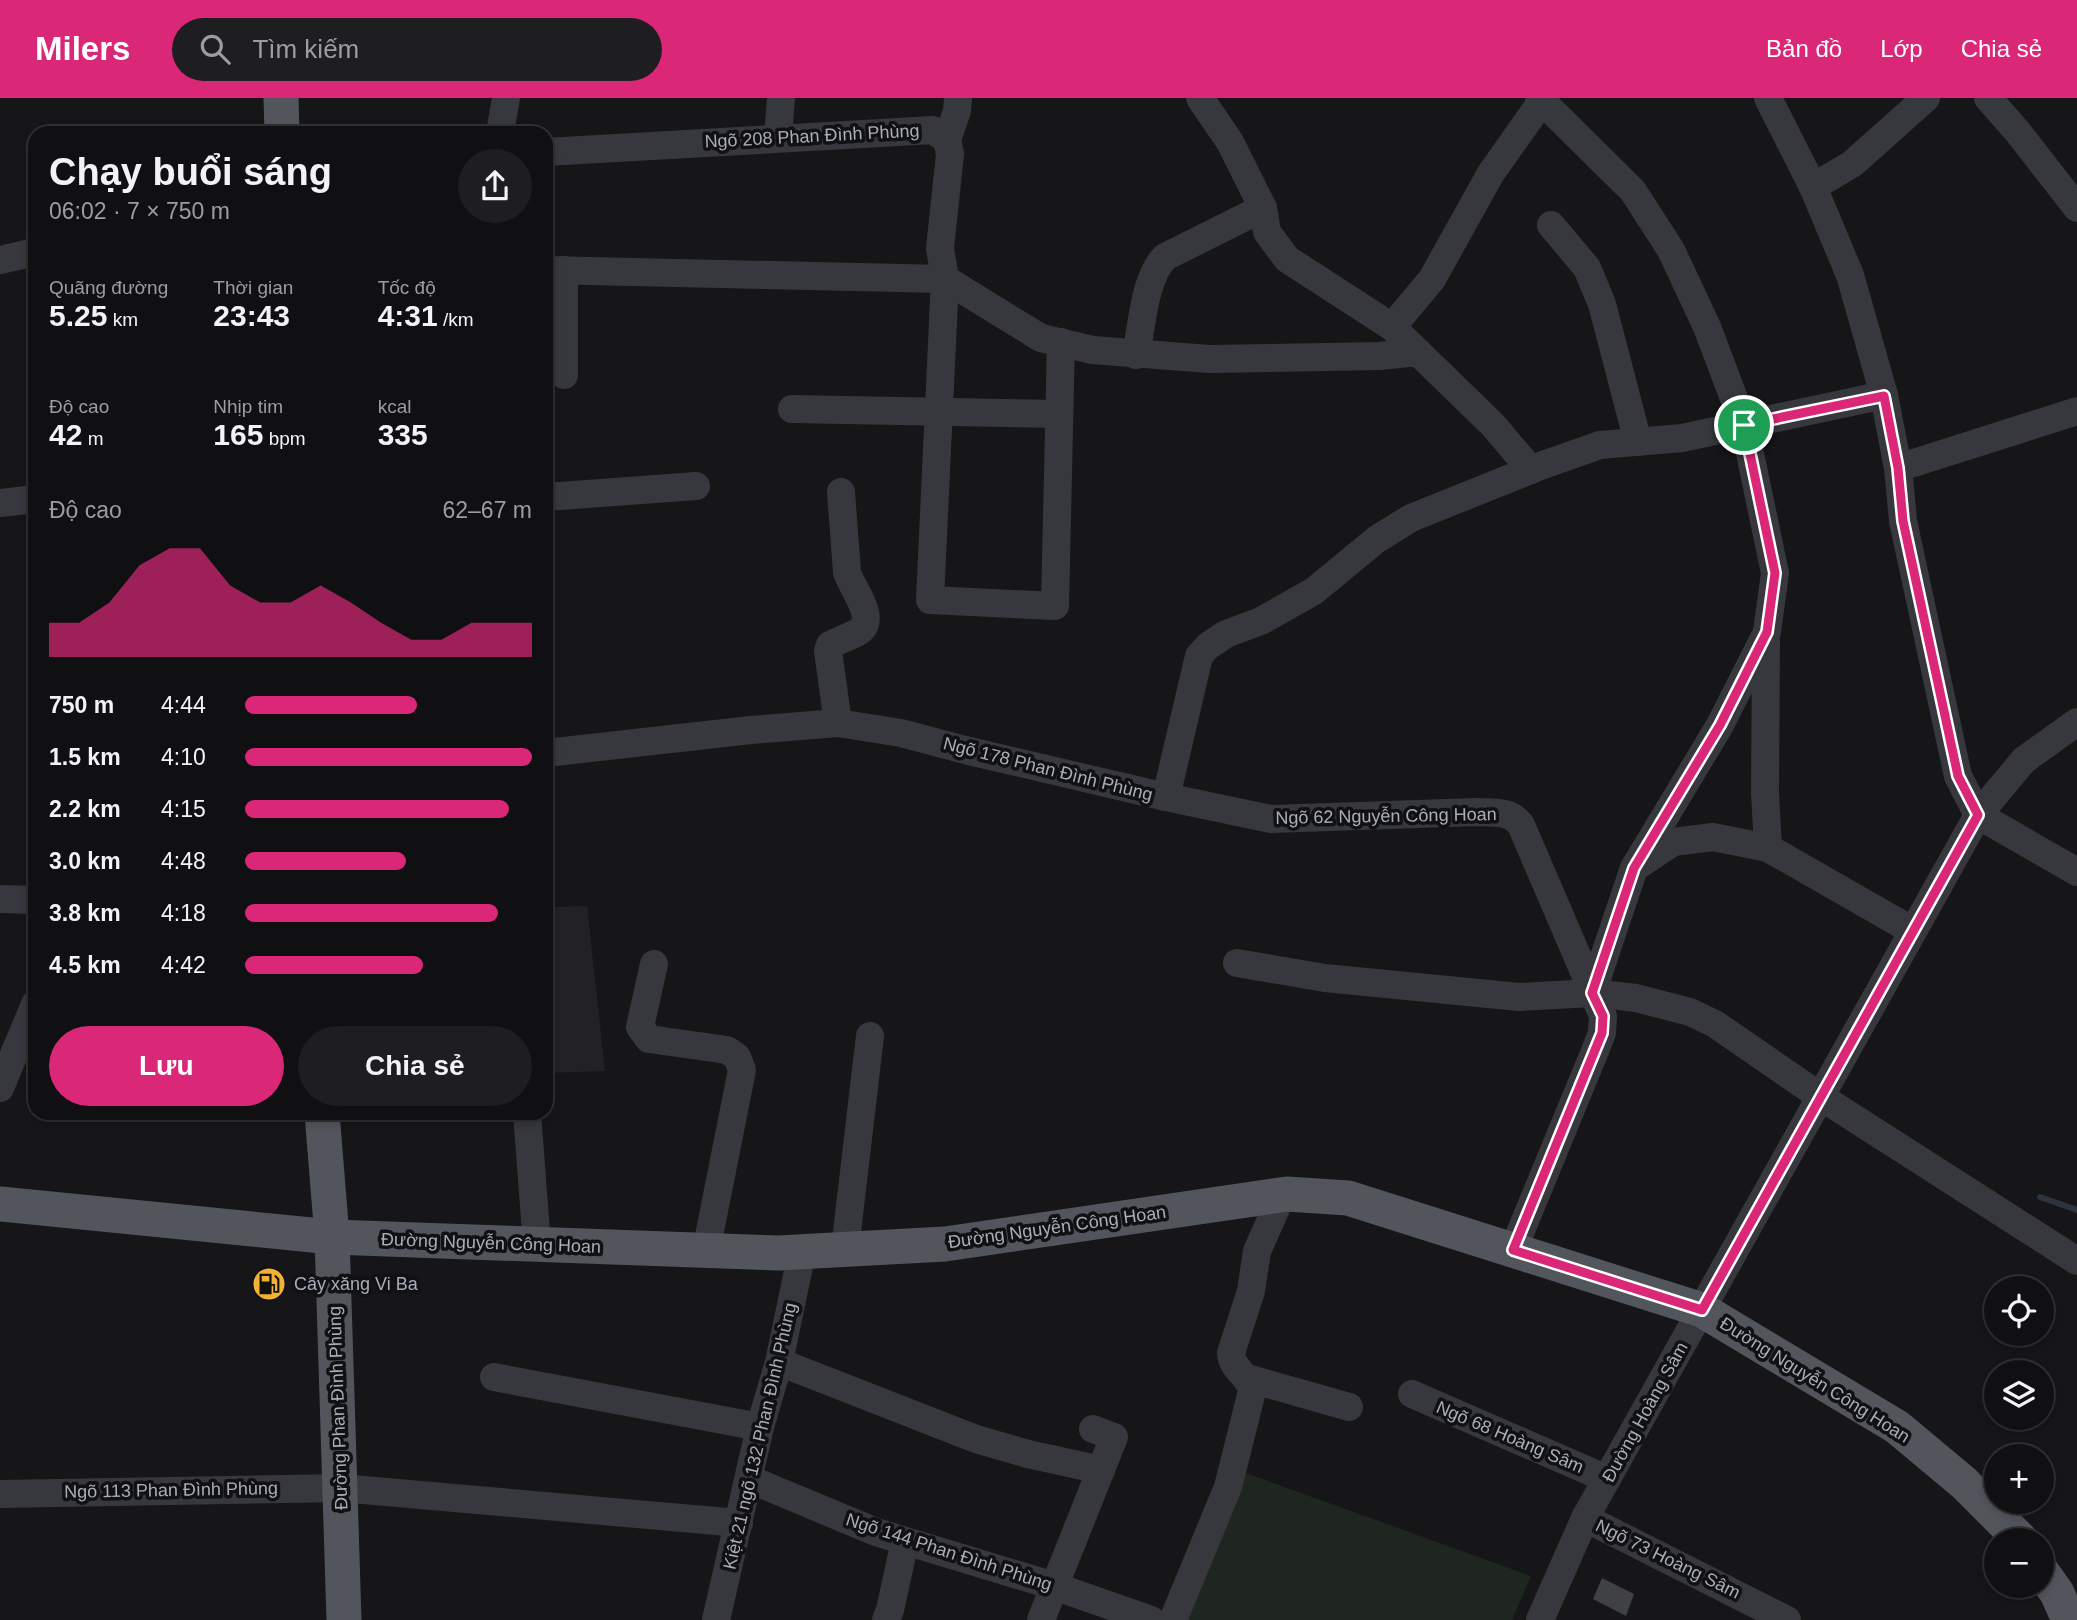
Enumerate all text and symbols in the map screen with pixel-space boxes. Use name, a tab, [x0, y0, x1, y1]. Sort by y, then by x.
search box	[172, 18, 662, 81]
text: Milers	[35, 30, 130, 67]
icon: search	[196, 30, 234, 68]
text: Tìm kiếm	[252, 34, 359, 64]
text: Bản đồ	[1766, 35, 1842, 62]
text: Lớp	[1880, 35, 1923, 62]
text: Chia sẻ	[1961, 35, 2042, 62]
street label: Ngõ 208 Phan Đình Phùng	[704, 120, 920, 152]
button: share	[458, 149, 532, 223]
text: Chạy buổi sáng	[49, 151, 332, 193]
text: 06:02 · 7 × 750 m	[49, 198, 230, 224]
text: Quãng đường	[49, 277, 168, 298]
text: Thời gian	[213, 277, 293, 298]
text: Tốc độ	[378, 277, 436, 298]
text: 5.25	[49, 299, 107, 332]
text: 23:43	[213, 299, 290, 332]
text: 4:31	[378, 299, 438, 332]
text: km	[107, 309, 138, 330]
text: /km	[438, 309, 474, 330]
pin	[1714, 395, 1774, 455]
text: Độ cao	[49, 396, 109, 417]
text: Nhịp tim	[213, 396, 283, 417]
text: kcal	[378, 396, 411, 417]
icon: arrive	[1725, 406, 1763, 444]
text: 42	[49, 418, 82, 451]
text: 165	[213, 418, 263, 451]
text: 335	[378, 418, 428, 451]
text: m	[82, 428, 103, 449]
text: bpm	[263, 428, 306, 449]
text: Độ cao	[49, 497, 122, 523]
text: 62–67 m	[442, 497, 532, 523]
text: 750 m	[49, 692, 114, 718]
text: 4:44	[161, 692, 206, 718]
street label: Ngõ 178 Phan Đình Phùng	[941, 733, 1155, 805]
text: 1.5 km	[49, 744, 121, 770]
text: 4:10	[161, 744, 206, 770]
text: 2.2 km	[49, 796, 121, 822]
text: 4:15	[161, 796, 206, 822]
street label: Ngõ 62 Nguyễn Công Hoan	[1275, 803, 1497, 828]
text: 3.0 km	[49, 848, 121, 874]
text: 4:48	[161, 848, 206, 874]
text: 3.8 km	[49, 900, 121, 926]
text: 4:18	[161, 900, 206, 926]
text: 4.5 km	[49, 952, 121, 978]
text: 4:42	[161, 952, 206, 978]
button: Lưu	[49, 1026, 284, 1106]
button: Chia sẻ	[298, 1026, 532, 1106]
street label: Đường Nguyễn Công Hoan	[947, 1201, 1167, 1252]
street label: Đường Nguyễn Công Hoan	[381, 1228, 601, 1257]
fuel station icon: Cây xăng Vi Ba	[250, 1265, 288, 1303]
place label: Cây xăng Vi Ba	[294, 1274, 419, 1294]
map controls	[1984, 1276, 2054, 1598]
button: locate	[1984, 1276, 2054, 1346]
street label: Kiệt 21 ngõ 132 Phan Đình Phùng	[720, 1301, 800, 1571]
street label: Đường Phan Đình Phùng	[324, 1306, 352, 1510]
street label: Đường Nguyễn Công Hoan	[1716, 1312, 1914, 1447]
street label: Đường Hoàng Sâm	[1598, 1339, 1692, 1485]
button: layers	[1984, 1360, 2054, 1430]
street label: Ngõ 68 Hoàng Sâm	[1433, 1397, 1587, 1477]
button: +	[1984, 1444, 2054, 1514]
street label: Ngõ 113 Phan Đình Phùng	[64, 1478, 278, 1502]
street label: Ngõ 144 Phan Đình Phùng	[844, 1509, 1054, 1595]
street label: Ngõ 73 Hoàng Sâm	[1593, 1515, 1743, 1603]
button: −	[1984, 1528, 2054, 1598]

